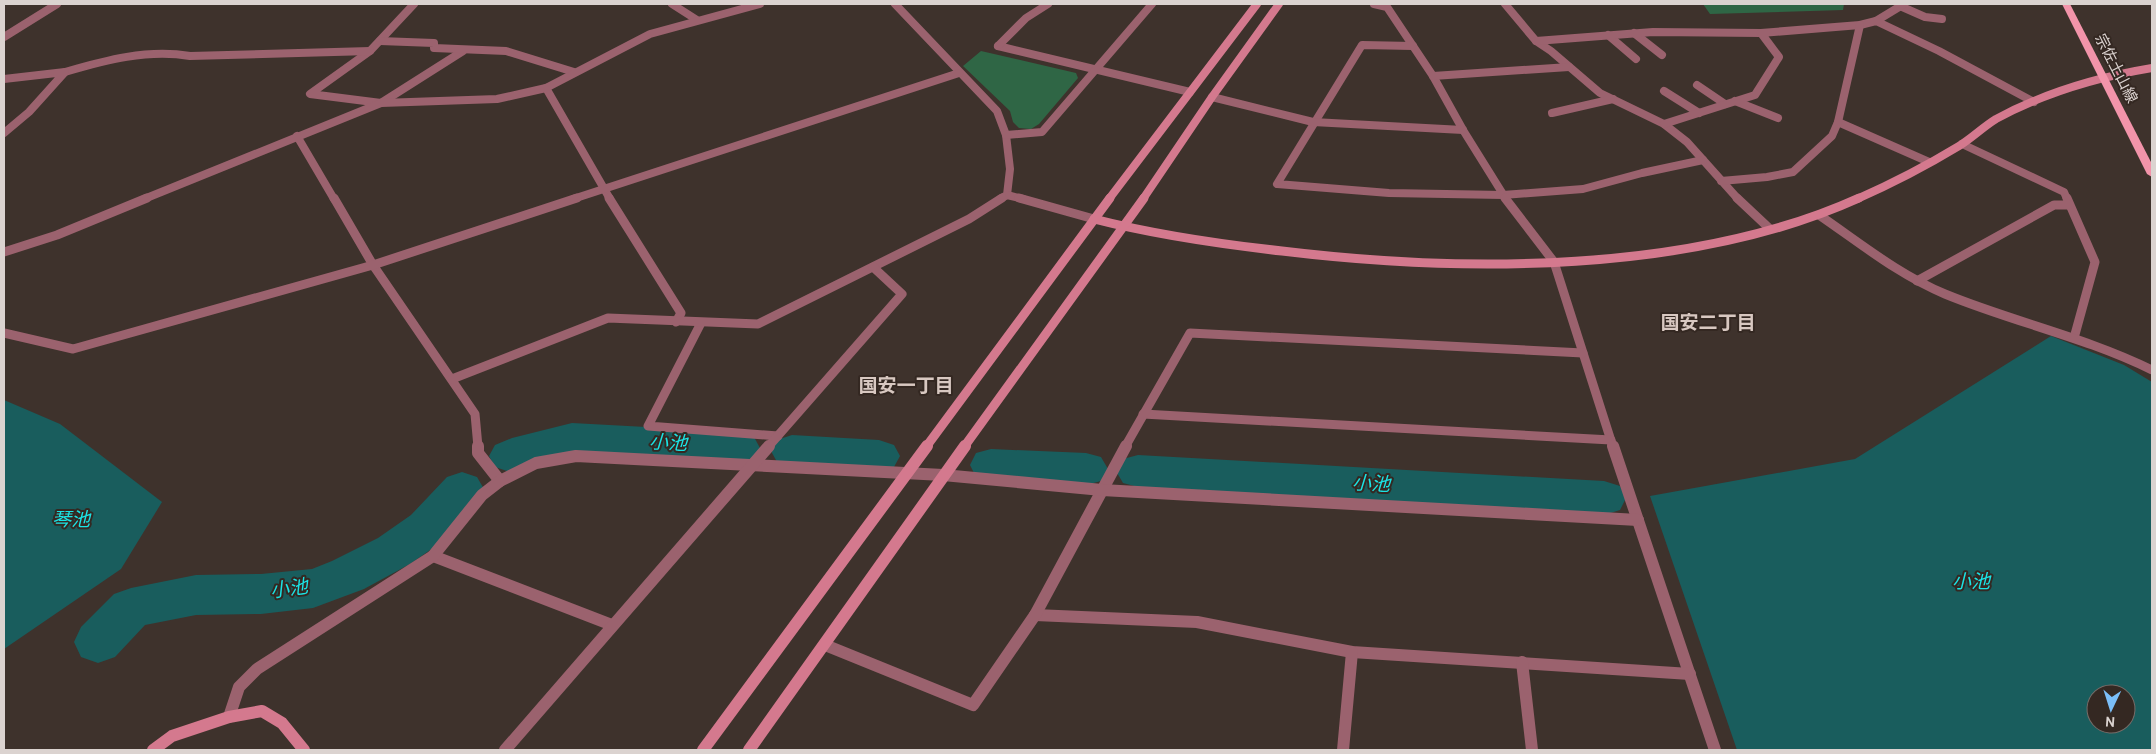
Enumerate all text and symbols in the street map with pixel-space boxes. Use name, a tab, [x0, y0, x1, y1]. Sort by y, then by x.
street label: 宗佐土山線	[2090, 31, 2140, 107]
district label: 国安二丁目	[1660, 312, 1756, 336]
district label: 国安一丁目	[858, 375, 954, 399]
water label: 小池	[648, 431, 690, 457]
water label: 小池	[1351, 472, 1393, 498]
water label: 琴池	[52, 509, 92, 533]
water label: 小池	[1952, 571, 1992, 595]
water label: 小池	[269, 575, 311, 605]
north arrow	[2086, 684, 2136, 734]
text: N	[2105, 712, 2116, 729]

